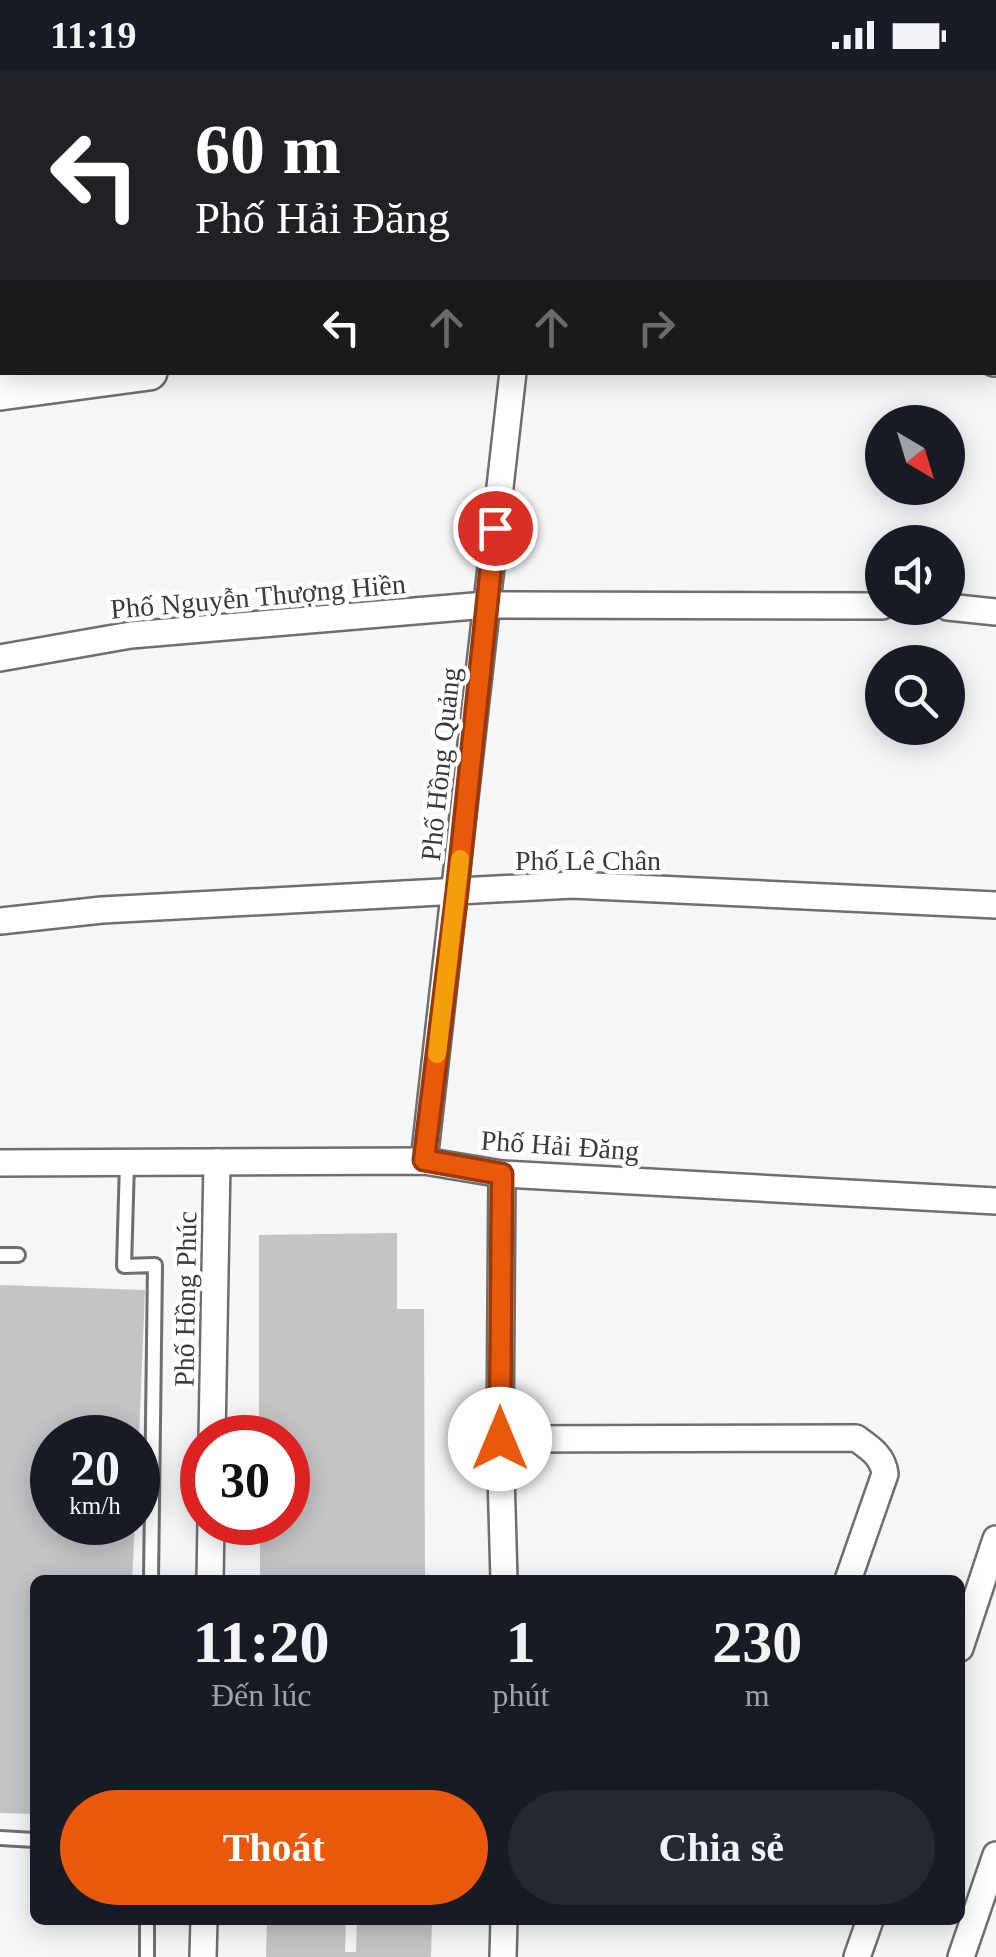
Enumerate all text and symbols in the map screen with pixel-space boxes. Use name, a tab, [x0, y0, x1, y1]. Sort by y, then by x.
text: 11:19	[50, 14, 137, 56]
icon: left	[30, 110, 160, 240]
text: 60 m	[195, 111, 341, 188]
text: Phố Hải Đăng	[195, 193, 450, 243]
icon: left	[314, 300, 369, 355]
icon: ahead	[419, 300, 474, 355]
icon: ahead	[524, 300, 579, 355]
icon: right	[629, 300, 684, 355]
north arrow	[865, 405, 965, 505]
map controls	[865, 405, 965, 745]
pin	[453, 486, 538, 571]
icon: arrive	[468, 501, 523, 556]
button: sound	[865, 525, 965, 625]
street label: Phố Nguyễn Thượng Hiền	[109, 568, 407, 625]
button: search	[865, 645, 965, 745]
street label: Phố Hồng Quảng	[415, 666, 466, 862]
street label: Phố Lê Chân	[515, 845, 661, 876]
street label: Phố Hải Đăng	[480, 1125, 640, 1166]
street label: Phố Hồng Phúc	[168, 1211, 203, 1387]
position arrow	[448, 1387, 552, 1491]
speed limit sign: 30	[180, 1415, 310, 1545]
text: 20	[70, 1440, 120, 1496]
text: km/h	[69, 1492, 121, 1519]
text: 11:20	[193, 1609, 330, 1675]
text: 1	[506, 1609, 536, 1675]
text: 230	[712, 1609, 802, 1675]
text: Đến lúc	[211, 1677, 311, 1713]
text: phút	[492, 1677, 549, 1713]
text: m	[745, 1677, 770, 1713]
button: Thoát	[60, 1790, 488, 1905]
button: Chia sẻ	[508, 1790, 935, 1905]

